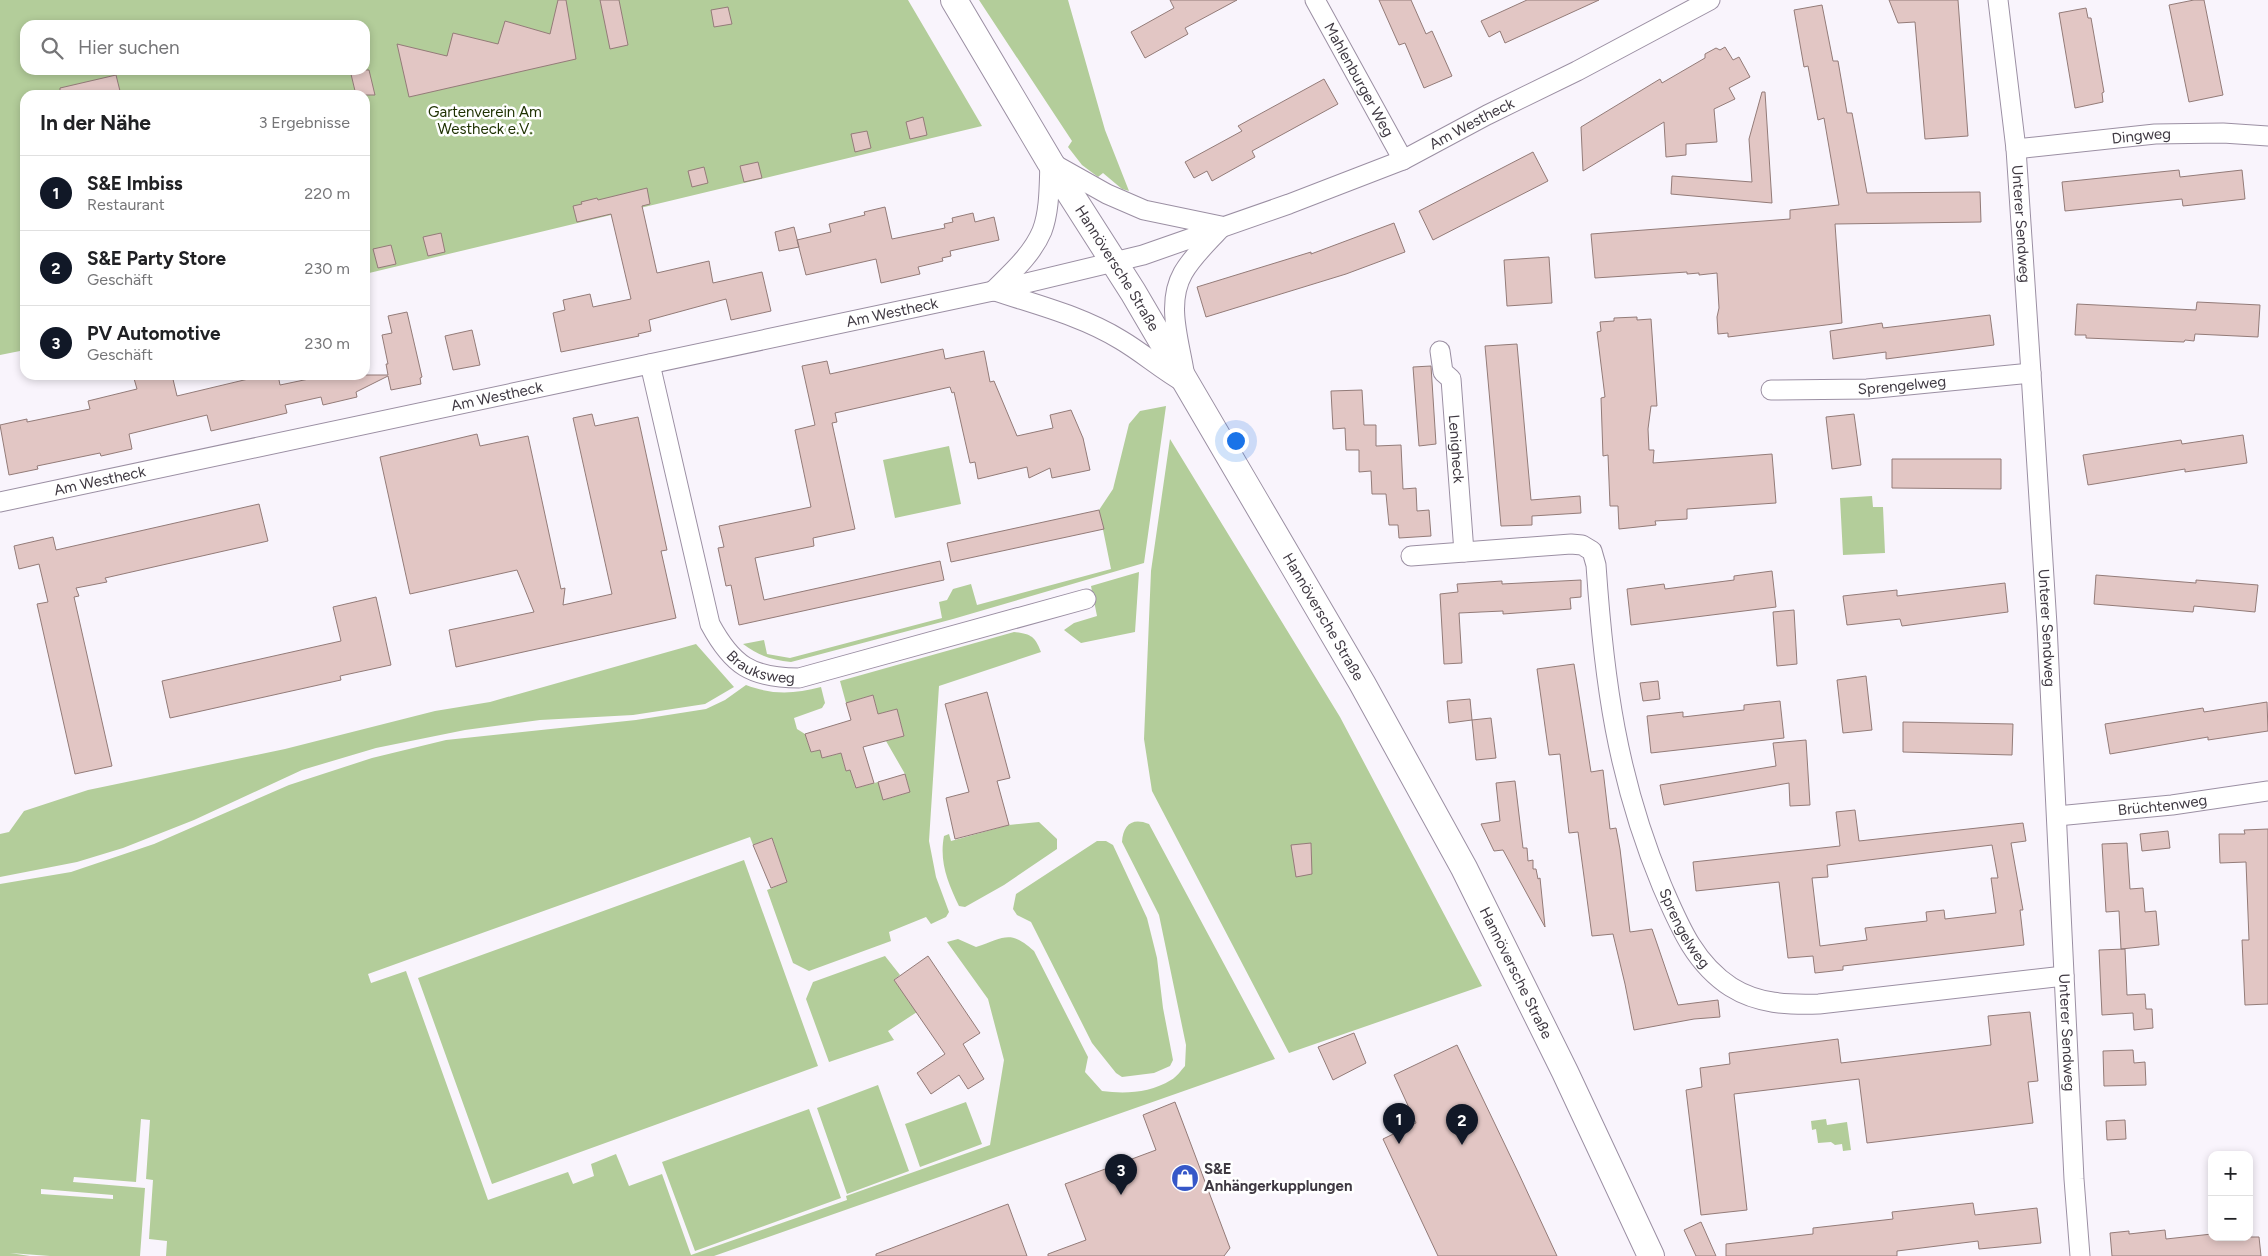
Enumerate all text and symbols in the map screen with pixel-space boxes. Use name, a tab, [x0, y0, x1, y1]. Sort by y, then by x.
search box	[20, 20, 370, 75]
street label: Mahlenburger Weg	[1320, 20, 1397, 140]
icon: search	[38, 34, 66, 62]
text: Hier suchen	[78, 36, 179, 59]
street label: Am Westheck	[1426, 94, 1518, 153]
park label: Gartenverein Am Westheck e.V.	[428, 103, 542, 138]
text: In der Nähe	[40, 110, 151, 135]
text: 3 Ergebnisse	[259, 113, 350, 132]
street label: Dingweg	[2111, 125, 2171, 148]
street label: Unterer Sendweg	[2008, 164, 2034, 283]
text: S&E Imbiss	[87, 172, 183, 195]
text: 1	[53, 184, 59, 203]
text: 220 m	[304, 184, 350, 203]
text: Restaurant	[87, 195, 165, 214]
street label: Hannöversche Straße	[1071, 202, 1163, 334]
text: S&E Party Store	[87, 247, 226, 270]
text: 2	[51, 259, 61, 278]
text: 230 m	[305, 259, 350, 278]
text: Geschäft	[87, 270, 153, 289]
street label: Am Westheck	[845, 294, 940, 331]
text: PV Automotive	[87, 322, 221, 345]
text: 3	[52, 334, 60, 353]
text: 230 m	[305, 334, 350, 353]
text: Geschäft	[87, 345, 153, 364]
street label: Sprengelweg	[1858, 372, 1947, 398]
street label: Am Westheck	[449, 378, 545, 415]
street label: Lenigheck	[1445, 414, 1468, 485]
your location	[1223, 428, 1249, 454]
street label: Am Westheck	[52, 462, 148, 499]
street label: Hannöversche Straße	[1279, 550, 1368, 684]
street label: Unterer Sendweg	[2034, 568, 2059, 687]
street label: Brauksweg	[723, 647, 795, 687]
street label: Brüchtenweg	[2117, 791, 2208, 819]
street label: Sprengelweg	[1655, 886, 1714, 972]
street label: Hannöversche Straße	[1476, 904, 1556, 1042]
street label: Unterer Sendweg	[2055, 973, 2079, 1092]
pin: 1	[1383, 1103, 1415, 1144]
pin: 2	[1446, 1104, 1478, 1145]
map controls	[2208, 1151, 2253, 1241]
button: +	[2208, 1151, 2253, 1196]
pin: 3	[1105, 1154, 1137, 1195]
place label: S&E Anhängerkupplungen	[1204, 1160, 1352, 1195]
shop icon: S&E Anhängerkupplungen	[1170, 1163, 1200, 1193]
button: −	[2208, 1196, 2253, 1241]

